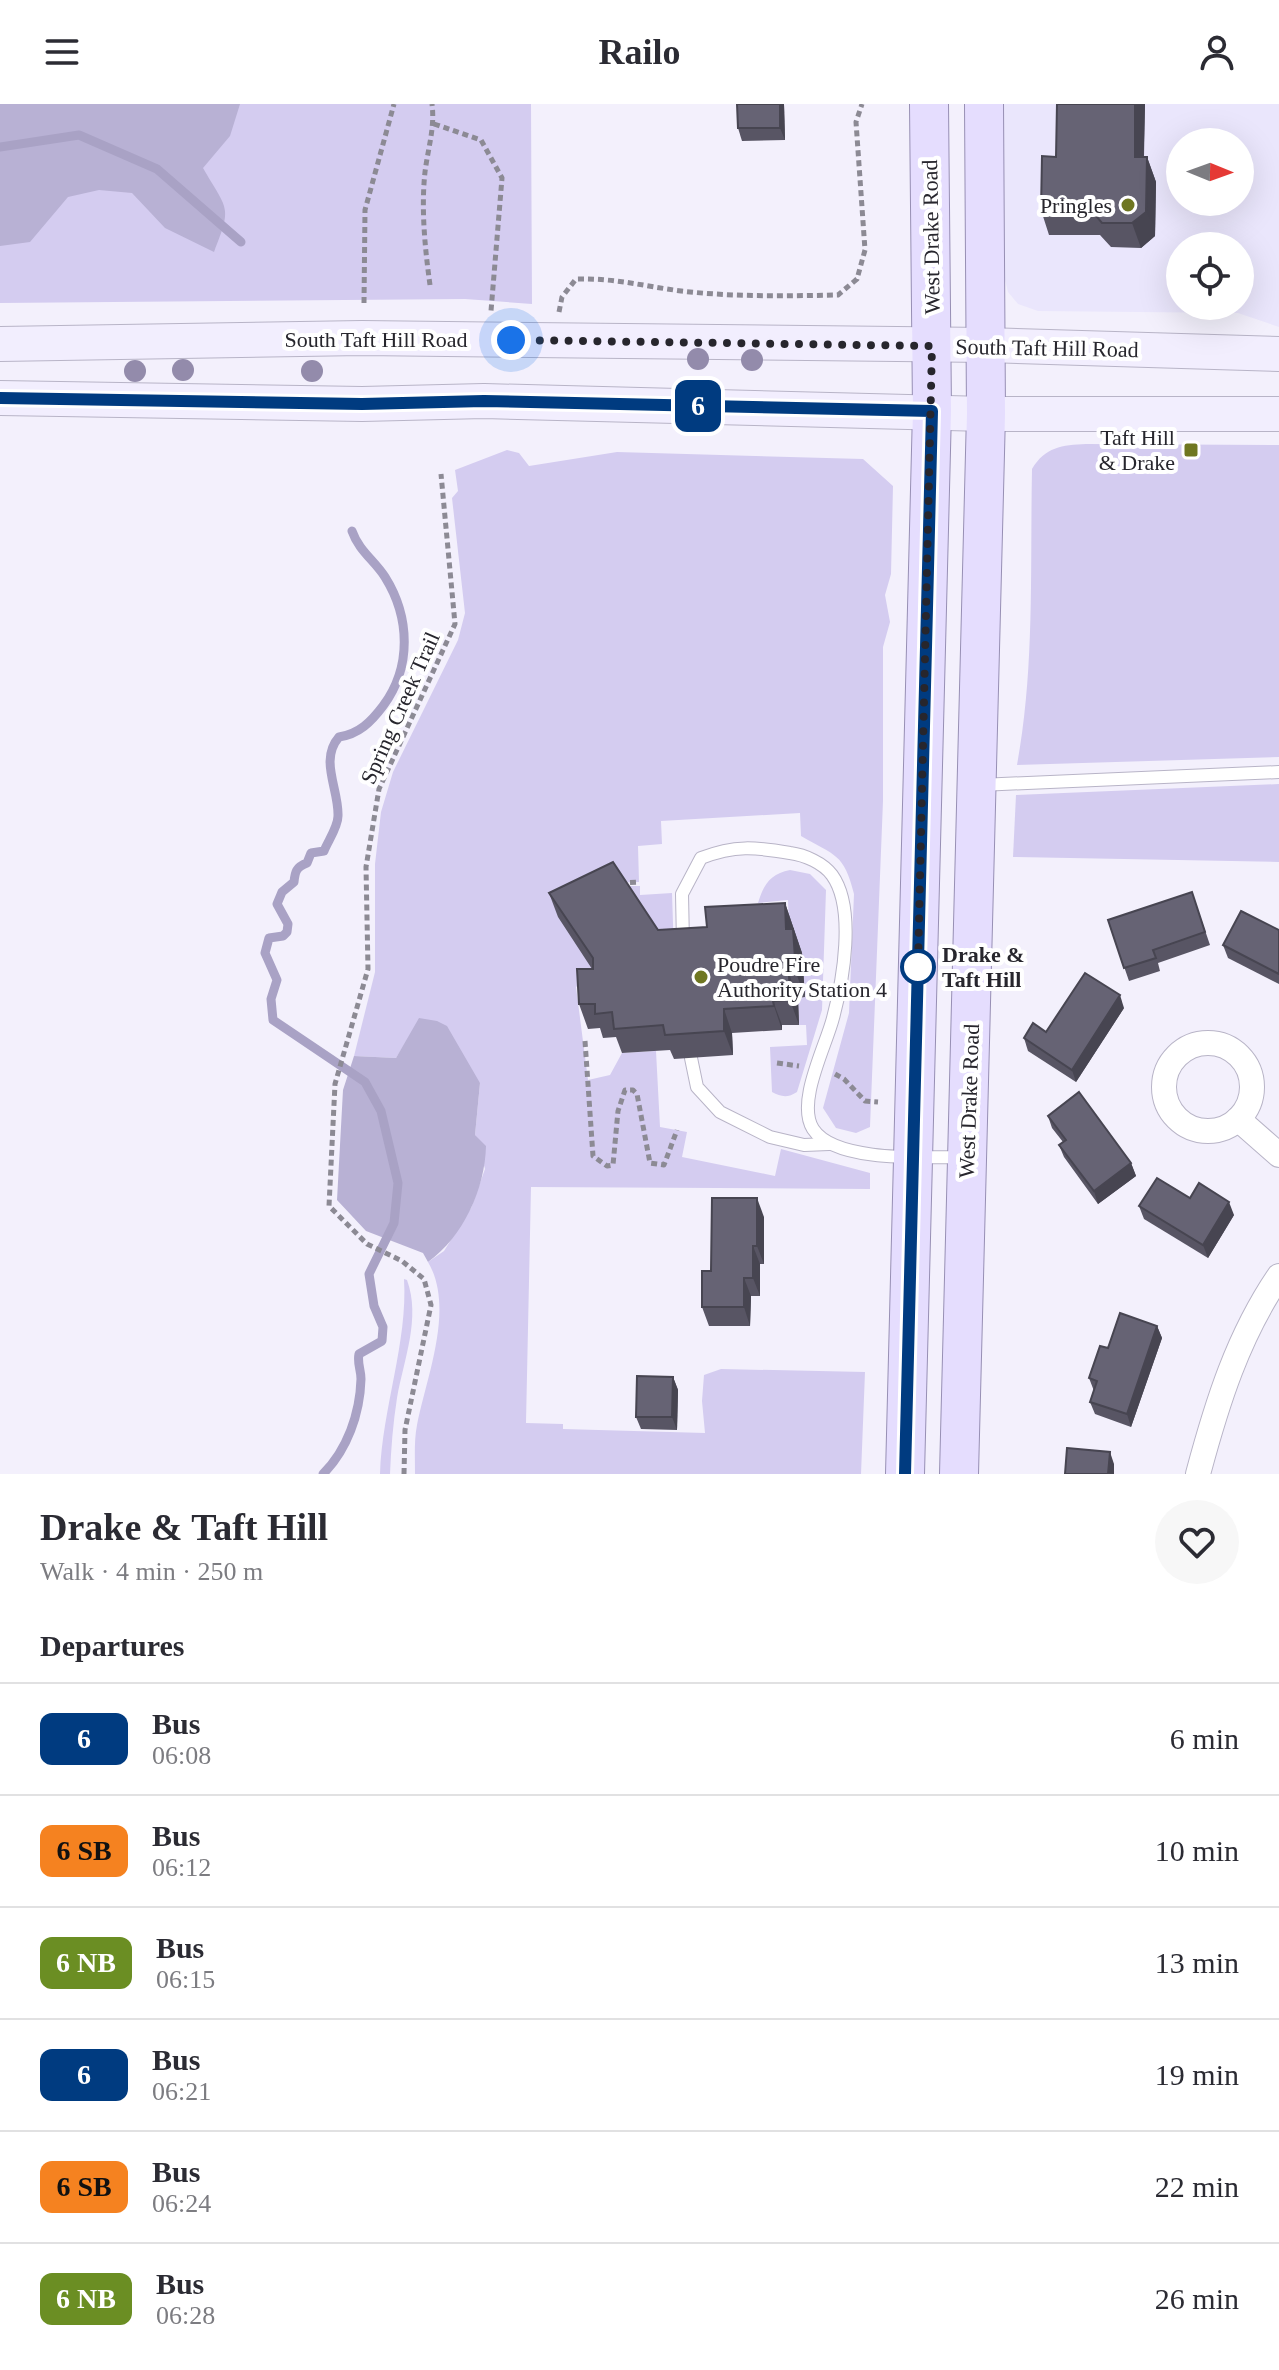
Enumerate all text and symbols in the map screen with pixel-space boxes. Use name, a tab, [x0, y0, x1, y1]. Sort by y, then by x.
icon: menu	[40, 30, 84, 74]
icon: person	[1195, 30, 1239, 74]
text: Railo	[598, 32, 681, 72]
north arrow	[1166, 128, 1254, 216]
map controls	[1166, 128, 1254, 320]
street label: West Drake Road	[917, 159, 945, 315]
place label: Pringles	[1040, 193, 1112, 218]
marker: Pringles	[1119, 196, 1137, 214]
button: locate	[1166, 232, 1254, 320]
your location	[491, 320, 531, 360]
street label: South Taft Hill Road	[284, 327, 468, 352]
street label: South Taft Hill Road	[955, 334, 1139, 362]
line badge: 6	[672, 380, 724, 432]
text: 6	[691, 390, 705, 421]
place label: Taft Hill & Drake	[1099, 425, 1175, 475]
marker: Taft Hill & Drake	[1182, 441, 1200, 459]
street label: Spring Creek Trail	[355, 628, 445, 788]
place label: Drake & Taft Hill	[942, 942, 1024, 992]
marker: Drake & Taft Hill	[901, 950, 935, 984]
place label: Poudre Fire Authority Station 4	[717, 952, 887, 1002]
marker: Poudre Fire Authority Station 4	[692, 968, 710, 986]
street label: West Drake Road	[954, 1023, 984, 1179]
button: heart	[1155, 1500, 1239, 1584]
text: Drake & Taft Hill	[40, 1506, 328, 1548]
text: Walk · 4 min · 250 m	[40, 1557, 263, 1586]
text: Departures	[40, 1629, 184, 1662]
text: Bus	[152, 1707, 200, 1740]
text: 6 min	[1170, 1722, 1239, 1755]
text: 6	[77, 1723, 91, 1754]
text: 06:08	[152, 1741, 211, 1770]
text: Bus	[152, 1819, 200, 1852]
text: 10 min	[1155, 1834, 1239, 1867]
text: 6 SB	[56, 1835, 112, 1866]
text: 06:12	[152, 1853, 211, 1882]
text: Bus	[156, 1931, 204, 1964]
text: 13 min	[1155, 1946, 1239, 1979]
text: 6 NB	[56, 1947, 116, 1978]
text: 06:15	[156, 1965, 215, 1994]
text: Bus	[152, 2043, 200, 2076]
text: 19 min	[1155, 2058, 1239, 2091]
text: 6	[77, 2059, 91, 2090]
text: 06:21	[152, 2077, 211, 2106]
text: Bus	[152, 2155, 200, 2188]
text: 22 min	[1155, 2170, 1239, 2203]
text: 6 SB	[56, 2171, 112, 2202]
text: 06:24	[152, 2189, 211, 2218]
text: Bus	[156, 2267, 204, 2300]
text: 26 min	[1155, 2282, 1239, 2315]
text: 6 NB	[56, 2283, 116, 2314]
text: 06:28	[156, 2301, 215, 2330]

